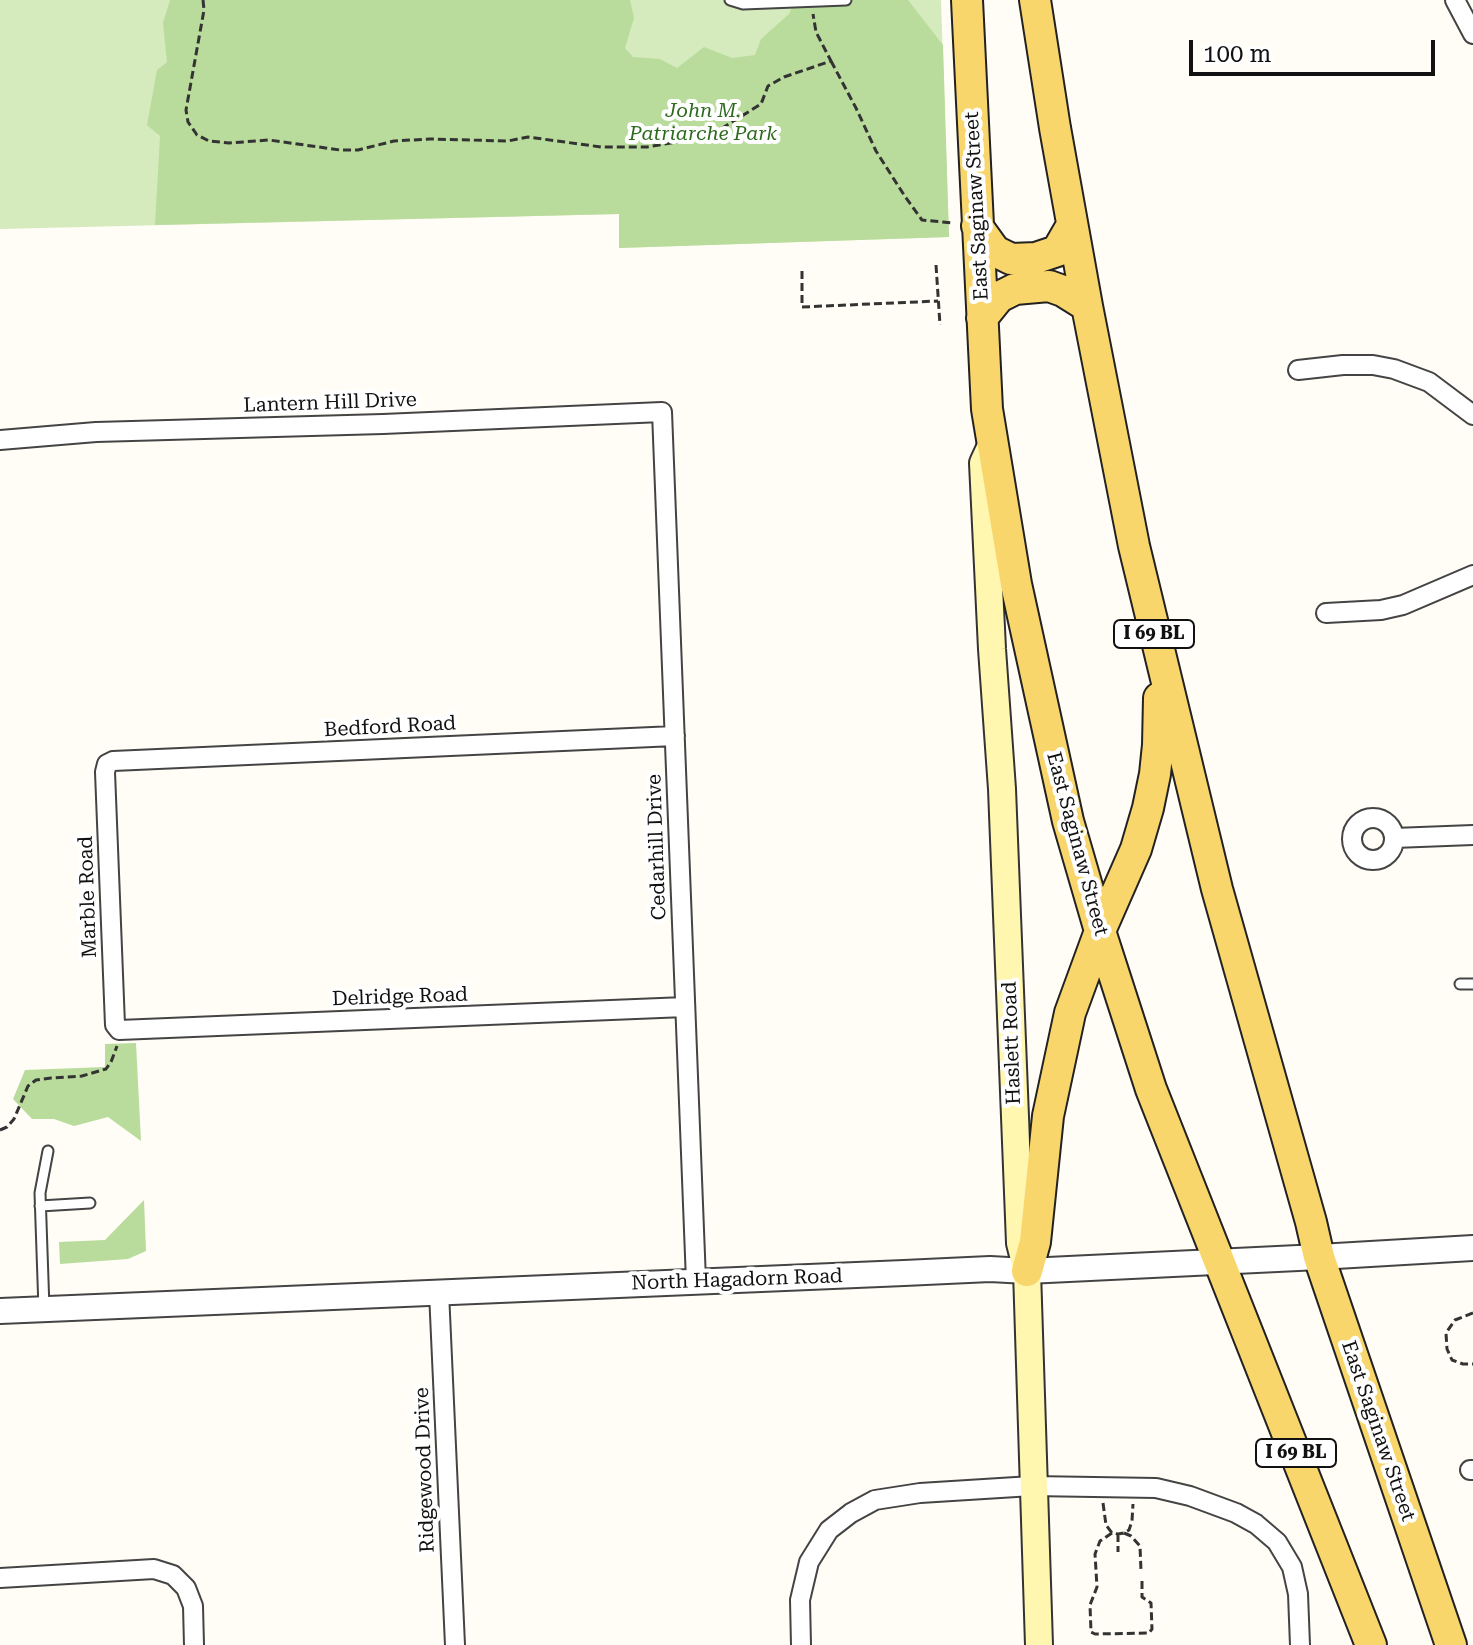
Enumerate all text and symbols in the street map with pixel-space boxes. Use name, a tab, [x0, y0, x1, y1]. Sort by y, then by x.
scale bar	[1193, 24, 1439, 74]
text: 100 m	[1203, 40, 1271, 68]
park label: John M. Patriarche Park	[629, 99, 777, 146]
street label: East Saginaw Street	[960, 111, 994, 301]
street label: Lantern Hill Drive	[243, 388, 417, 418]
road number: I 69 BL	[1114, 620, 1194, 648]
street label: Bedford Road	[323, 712, 457, 742]
street label: East Saginaw Street	[1041, 750, 1113, 938]
street label: Cedarhill Drive	[642, 773, 672, 921]
street label: Marble Road	[74, 836, 102, 958]
street label: Haslett Road	[998, 981, 1026, 1105]
street label: Delridge Road	[332, 983, 468, 1011]
street label: North Hagadorn Road	[631, 1264, 843, 1296]
street label: East Saginaw Street	[1336, 1338, 1420, 1524]
street label: Ridgewood Drive	[410, 1387, 440, 1553]
road number: I 69 BL	[1256, 1439, 1336, 1467]

